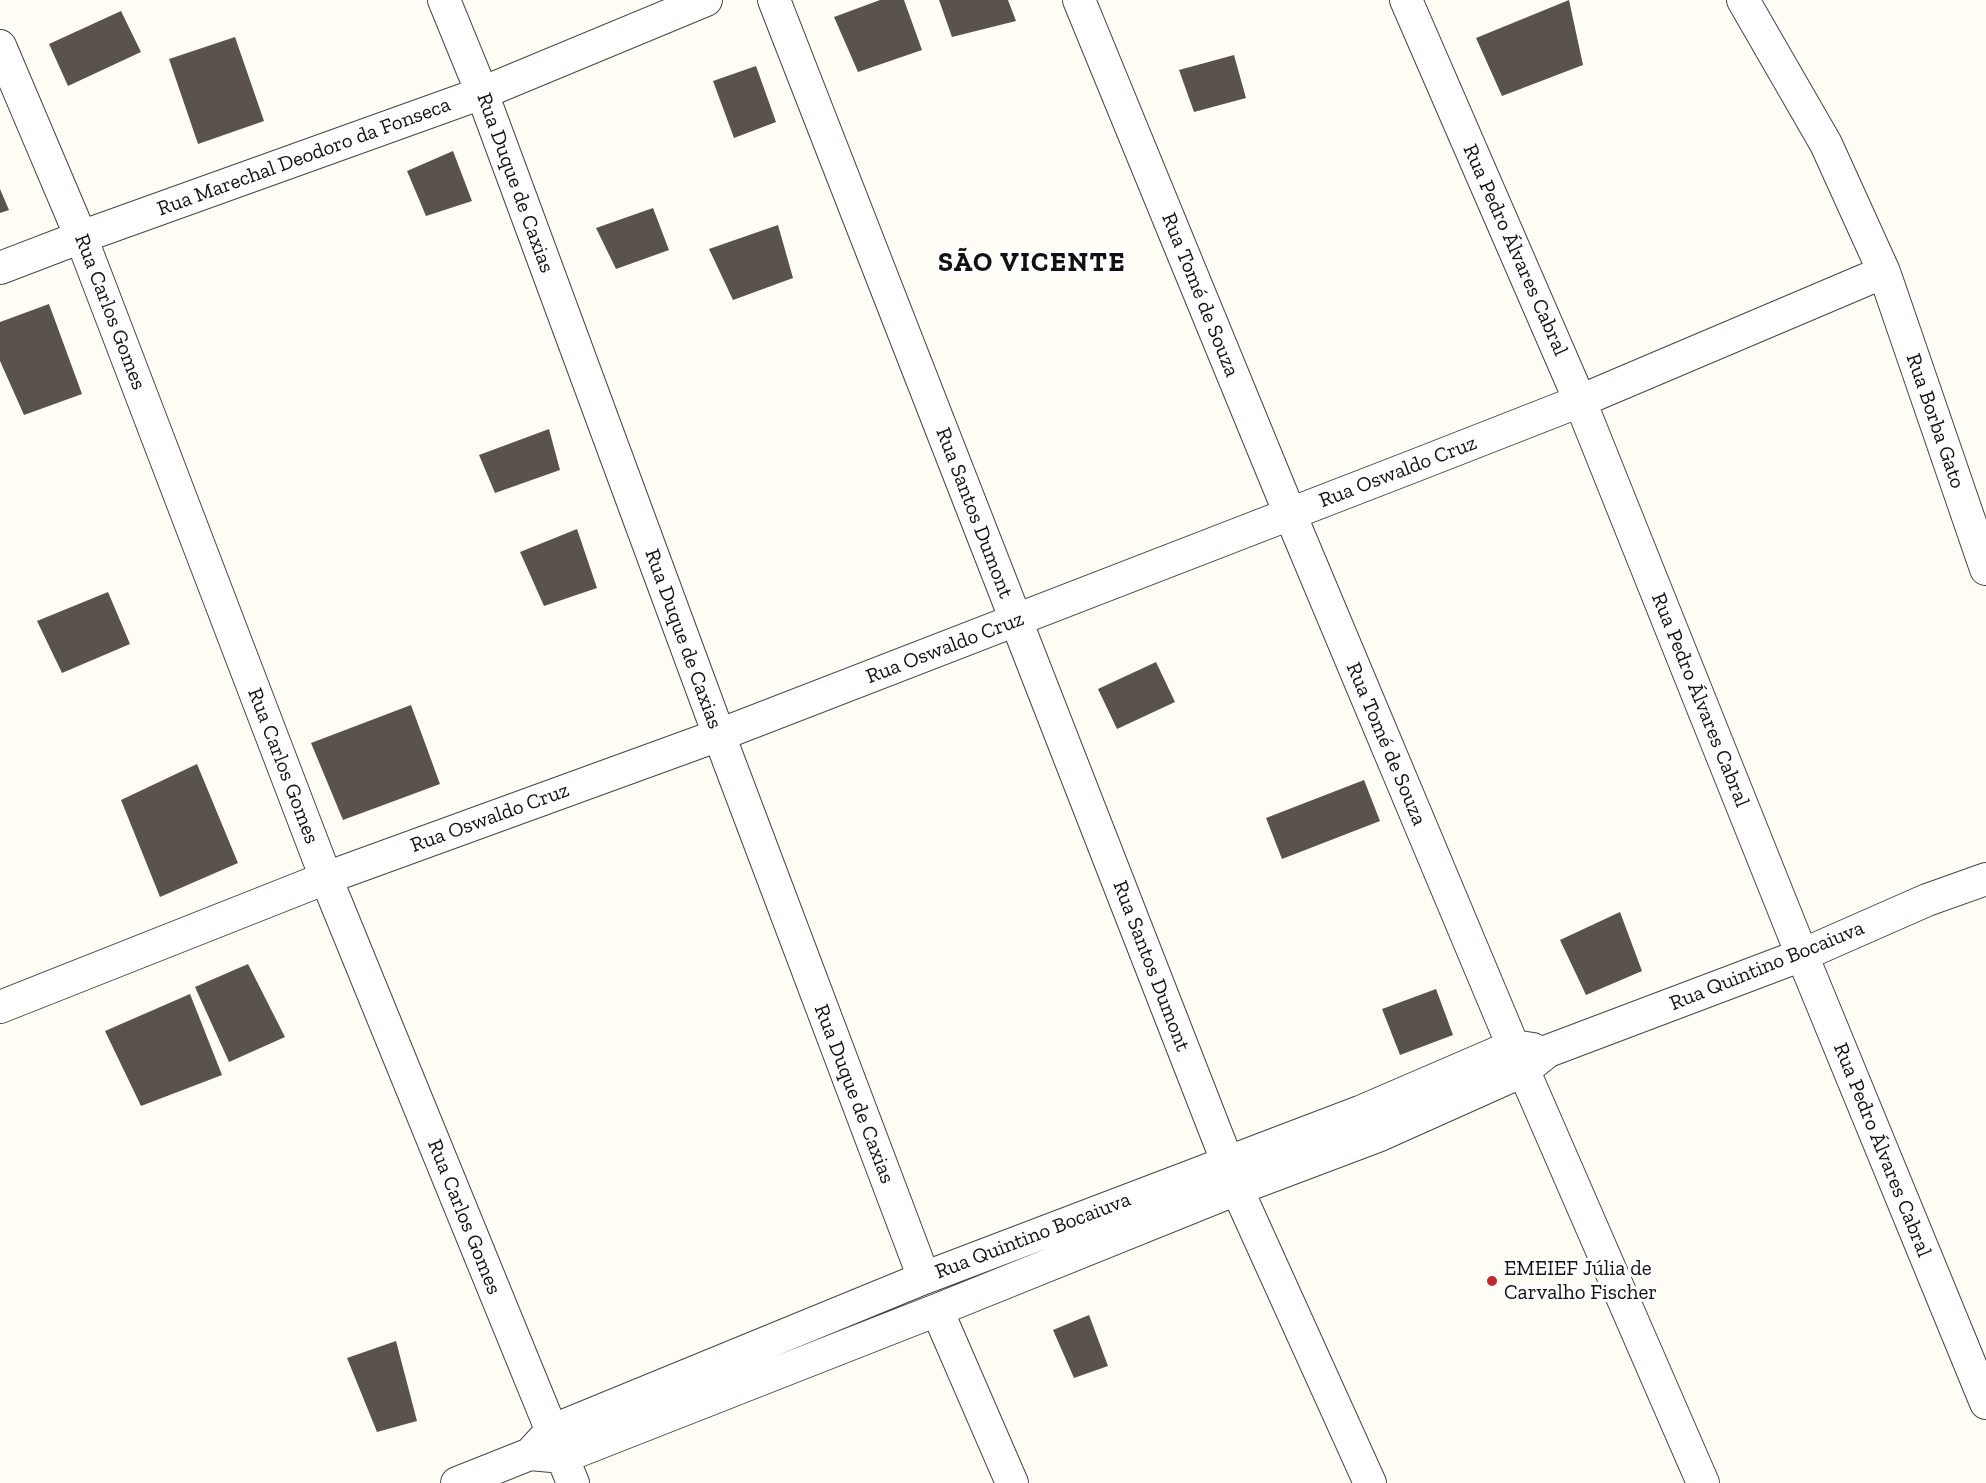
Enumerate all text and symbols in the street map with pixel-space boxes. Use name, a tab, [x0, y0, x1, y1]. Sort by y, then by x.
street label: Rua Duque de Caxias	[471, 90, 559, 276]
street label: Rua Marechal Deodoro da Fonseca	[154, 92, 454, 222]
street label: Rua Pedro Álvares Cabral	[1457, 140, 1573, 360]
street label: Rua Tomé de Souza	[1156, 209, 1244, 381]
street label: Rua Carlos Gomes	[69, 231, 151, 393]
district label: SÃO VICENTE	[938, 247, 1126, 279]
street label: Rua Borba Gato	[1900, 350, 1970, 492]
street label: Rua Santos Dumont	[930, 424, 1018, 602]
street label: Rua Oswaldo Cruz	[1316, 430, 1480, 514]
street label: Rua Duque de Caxias	[639, 546, 727, 732]
street label: Rua Pedro Álvares Cabral	[1645, 589, 1755, 811]
street label: Rua Oswaldo Cruz	[863, 606, 1027, 690]
street label: Rua Tomé de Souza	[1340, 659, 1432, 829]
street label: Rua Carlos Gomes	[242, 685, 324, 847]
street label: Rua Oswaldo Cruz	[407, 778, 573, 858]
street label: Rua Santos Dumont	[1107, 877, 1195, 1055]
street label: Rua Quintino Bocaiuva	[1666, 915, 1868, 1017]
street label: Rua Duque de Caxias	[808, 1001, 900, 1187]
street label: Rua Pedro Álvares Cabral	[1827, 1039, 1937, 1261]
street label: Rua Carlos Gomes	[421, 1136, 507, 1298]
street label: Rua Quintino Bocaiuva	[932, 1187, 1134, 1285]
place label: EMEIEF Júlia de Carvalho Fischer	[1504, 1256, 1657, 1306]
marker: EMEIEF Júlia de Carvalho Fischer	[1485, 1274, 1499, 1288]

